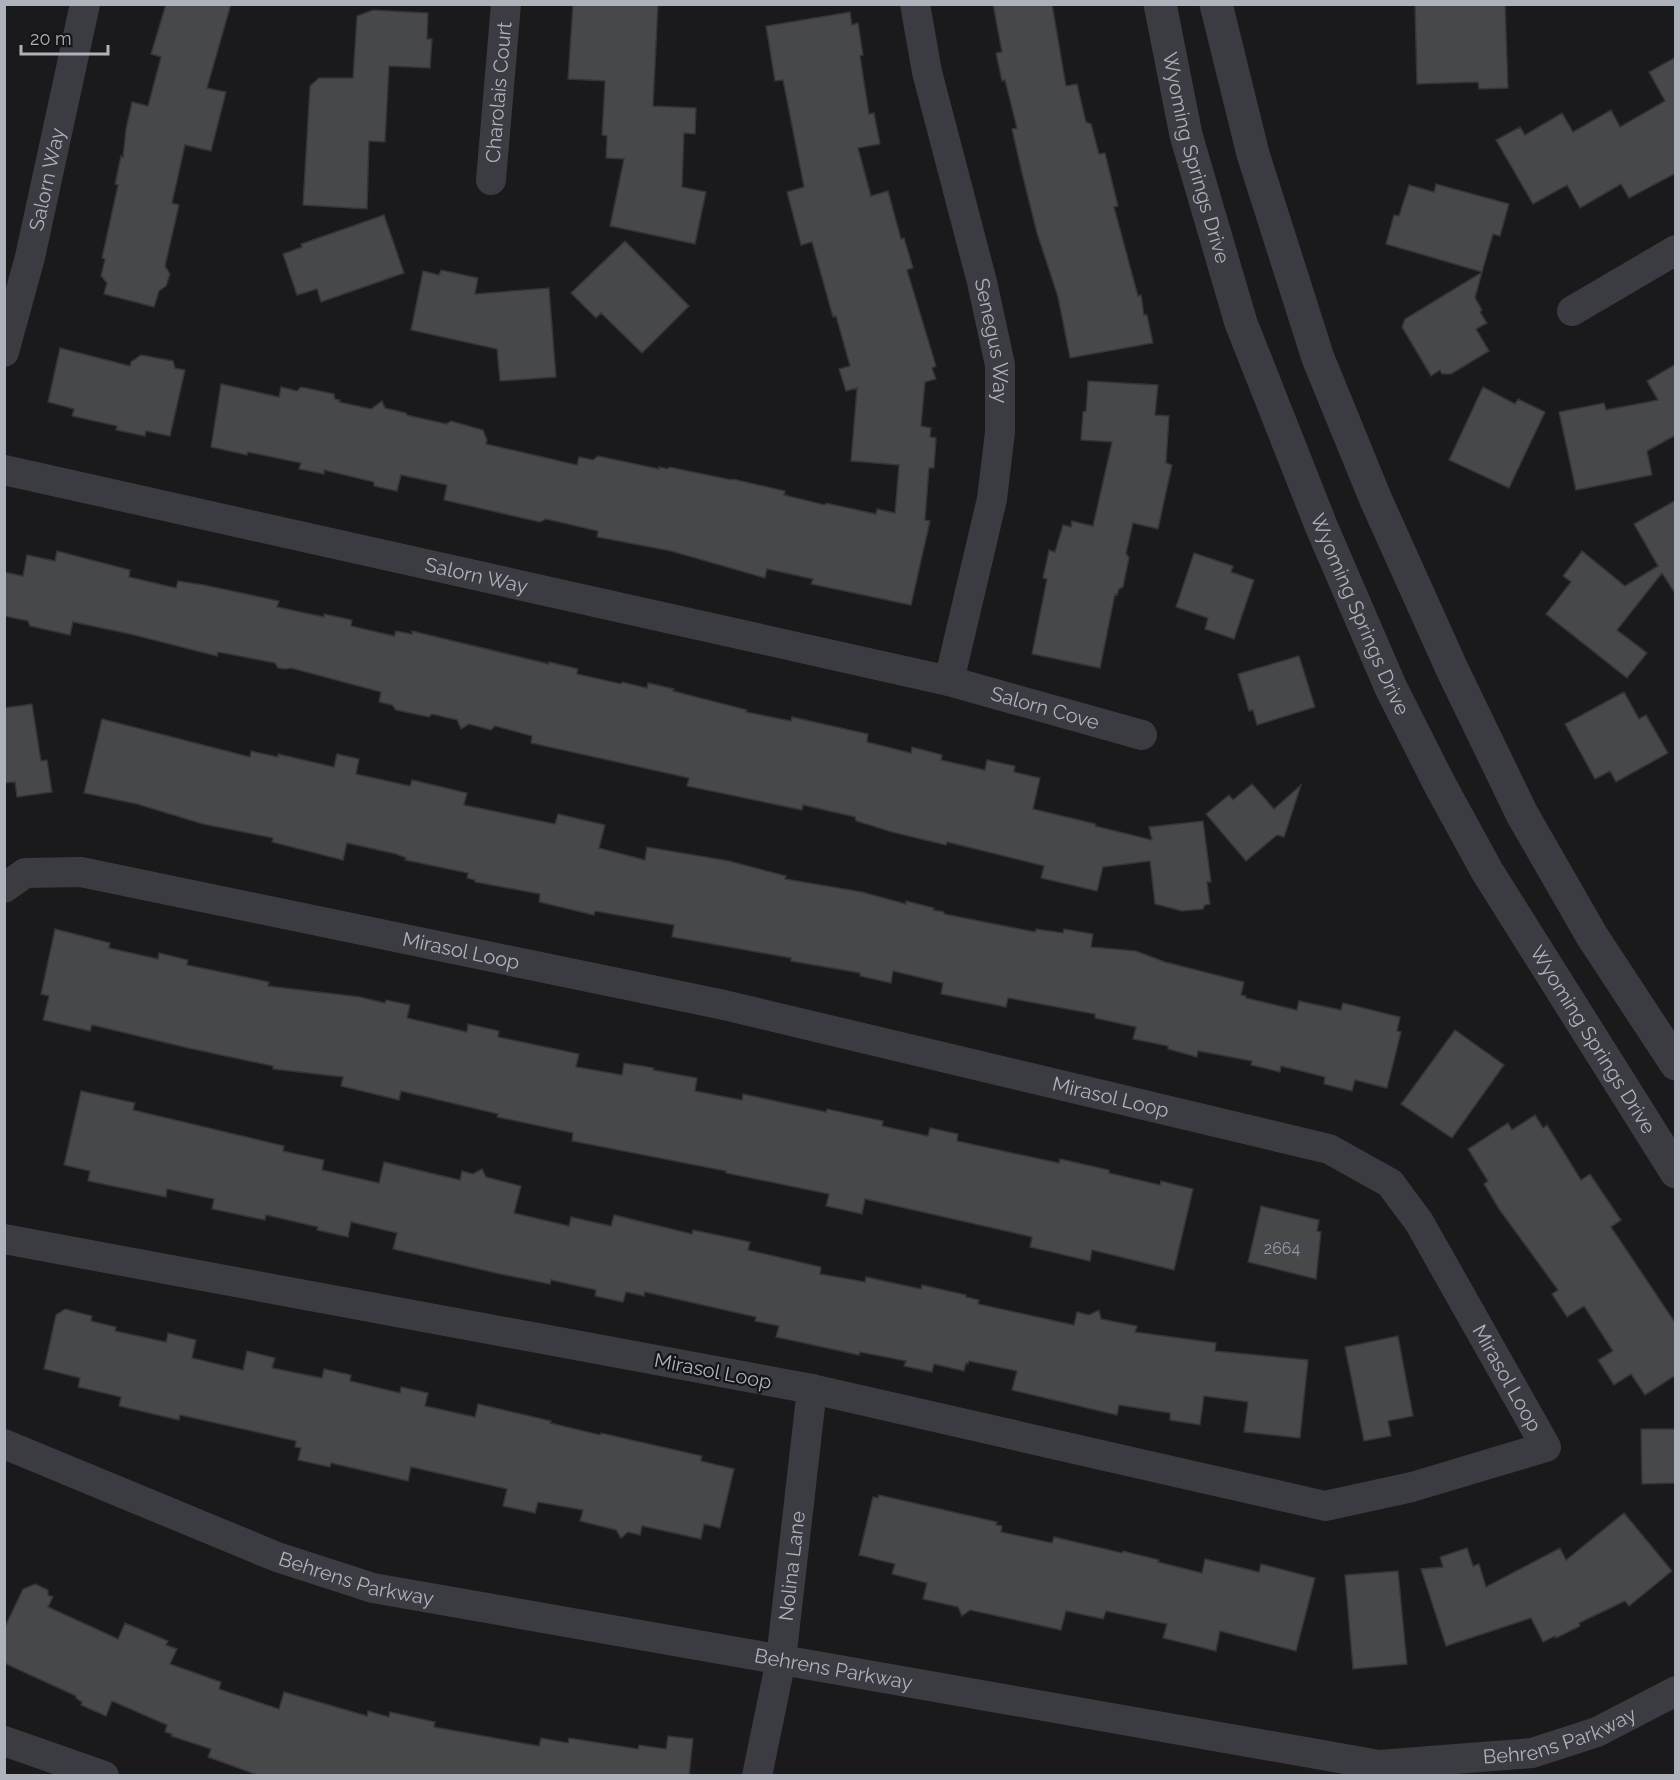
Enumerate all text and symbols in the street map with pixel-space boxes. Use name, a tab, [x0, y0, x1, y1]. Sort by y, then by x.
scale bar	[21, 18, 108, 56]
street label: Charolais Court	[480, 20, 516, 164]
text: 20 m	[30, 28, 72, 49]
street label: Wyoming Springs Drive	[1158, 50, 1235, 266]
street label: Salorn Way	[24, 125, 70, 233]
street label: Senegus Way	[970, 276, 1012, 404]
street label: Wyoming Springs Drive	[1305, 510, 1415, 719]
street label: Salorn Way	[423, 552, 530, 599]
street label: Salorn Cove	[988, 681, 1102, 735]
street label: Mirasol Loop	[400, 927, 522, 974]
street label: Wyoming Springs Drive	[1525, 941, 1661, 1138]
street label: Mirasol Loop	[1050, 1072, 1171, 1123]
house number: 2664	[1264, 1239, 1300, 1258]
street label: Mirasol Loop	[1467, 1320, 1547, 1436]
street label: Mirasol Loop	[652, 1348, 774, 1394]
street label: Nolina Lane	[774, 1509, 810, 1622]
street label: Behrens Parkway	[276, 1546, 436, 1611]
street label: Behrens Parkway	[753, 1643, 915, 1695]
street label: Behrens Parkway	[1482, 1702, 1640, 1769]

